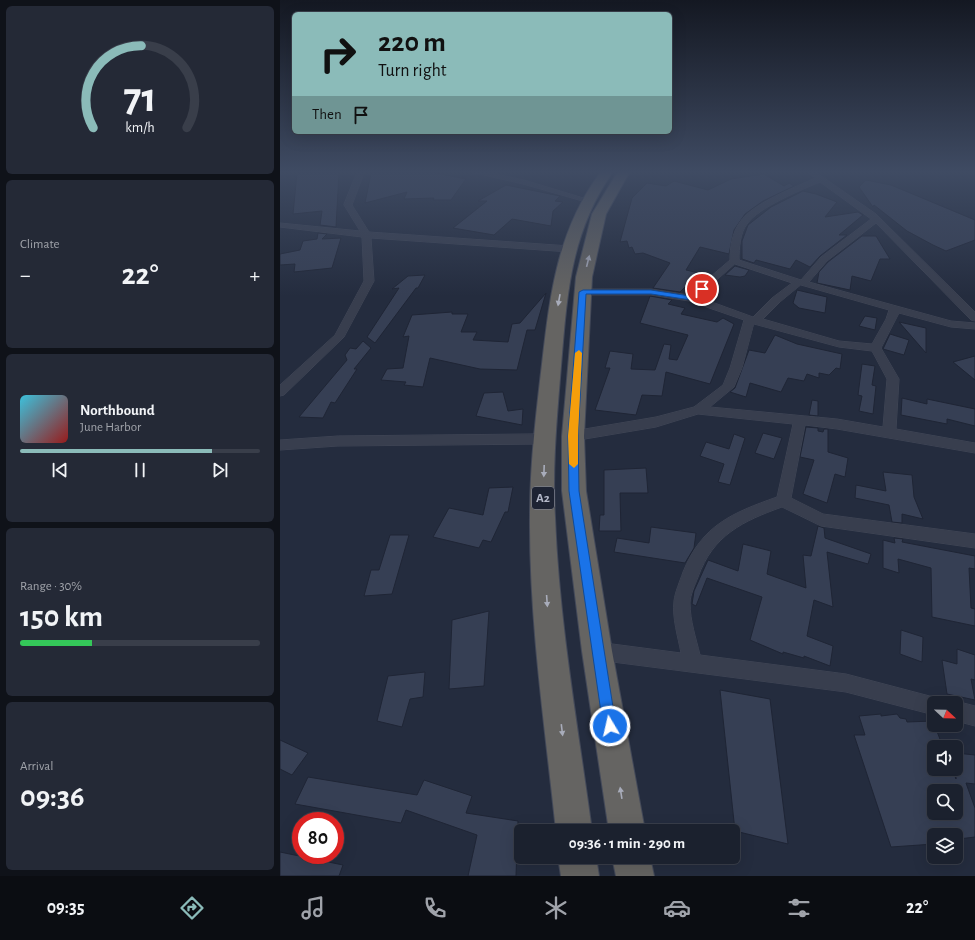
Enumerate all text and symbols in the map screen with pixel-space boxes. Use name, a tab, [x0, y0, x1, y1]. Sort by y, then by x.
icon: right	[312, 28, 364, 80]
text: 220 m	[378, 29, 446, 57]
text: Turn right	[378, 62, 447, 80]
text: 71	[124, 78, 156, 119]
icon: arrive	[350, 104, 372, 126]
text: Then	[312, 107, 342, 122]
text: km/h	[125, 121, 155, 135]
text: Climate	[20, 238, 59, 251]
one-way arrow	[585, 255, 591, 267]
text: 22°	[121, 260, 159, 290]
text: −	[20, 264, 31, 286]
text: +	[249, 264, 260, 286]
pin	[685, 272, 719, 306]
icon: arrive	[691, 278, 713, 300]
one-way arrow	[555, 294, 561, 306]
text: Northbound	[80, 403, 155, 418]
text: June Harbor	[80, 421, 141, 434]
icon: previous	[49, 459, 71, 481]
icon: pause	[129, 459, 151, 481]
icon: next	[209, 459, 231, 481]
one-way arrow	[541, 465, 547, 478]
road number: A2	[532, 487, 554, 509]
text: Range · 30%	[20, 580, 82, 593]
one-way arrow	[544, 595, 551, 607]
text: 150 km	[20, 602, 103, 632]
north arrow	[927, 696, 963, 732]
map controls	[927, 696, 963, 864]
position arrow	[589, 705, 631, 747]
one-way arrow	[559, 724, 566, 736]
button: sound	[927, 740, 963, 776]
text: Arrival	[20, 760, 53, 773]
text: 09:36	[20, 782, 84, 812]
button: search	[927, 784, 963, 820]
one-way arrow	[618, 786, 624, 799]
speed limit sign: 80	[292, 812, 344, 864]
button: layers	[927, 828, 963, 864]
text: 09:36 · 1 min · 290 m	[569, 836, 685, 851]
icon: directions	[178, 894, 206, 922]
icon: music	[299, 894, 327, 922]
icon: phone	[421, 894, 449, 922]
icon: climate	[542, 894, 570, 922]
icon: car	[663, 894, 691, 922]
icon: filters	[785, 894, 813, 922]
text: 09:35	[47, 899, 84, 917]
text: 22°	[906, 899, 928, 917]

